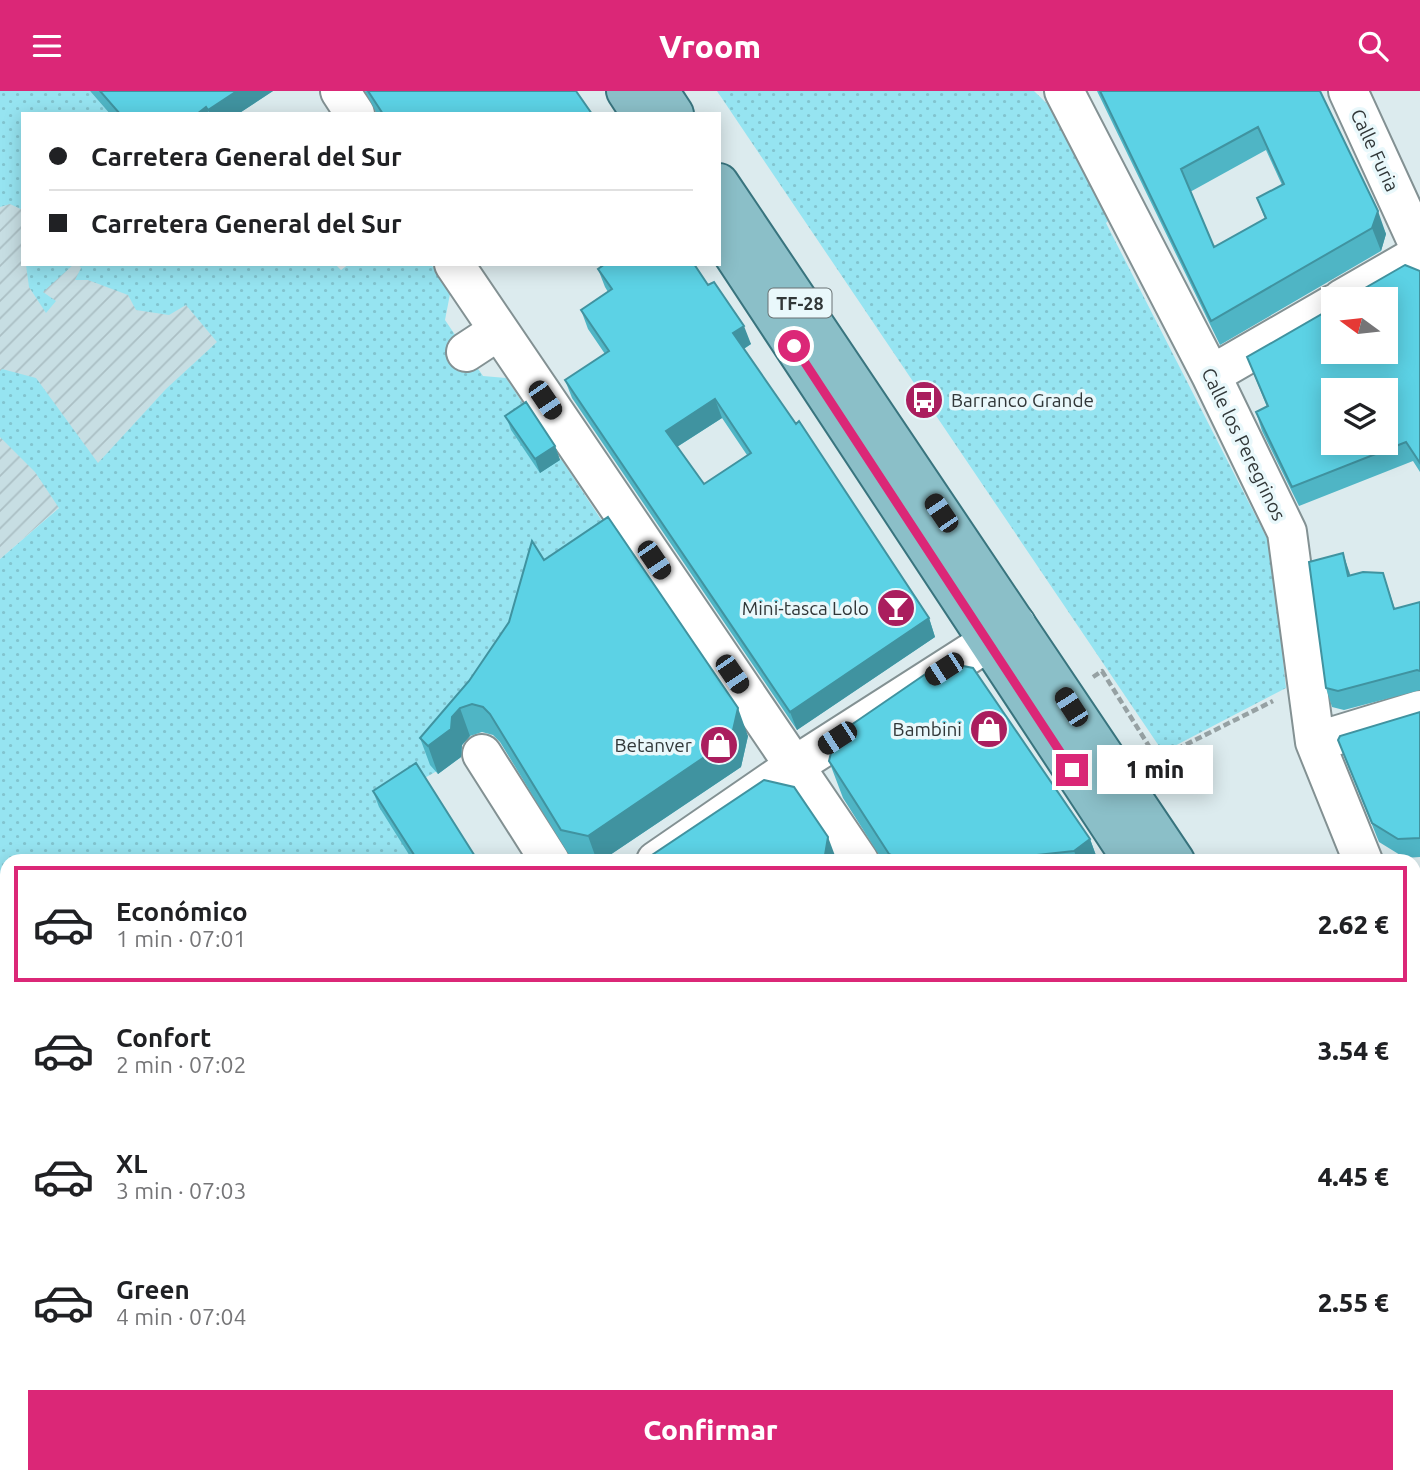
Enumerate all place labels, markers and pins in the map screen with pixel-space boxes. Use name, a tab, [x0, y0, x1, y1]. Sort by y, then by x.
bus stop icon: Barranco Grande	[903, 379, 945, 421]
place label: Barranco Grande	[951, 389, 1094, 411]
bar icon: Mini-tasca Lolo	[875, 587, 917, 629]
place label: Mini-tasca Lolo	[742, 597, 869, 619]
shop icon: Bambini	[968, 708, 1010, 750]
place label: Bambini	[893, 718, 962, 740]
shop icon: Betanver	[698, 724, 740, 766]
place label: Betanver	[615, 734, 692, 756]

